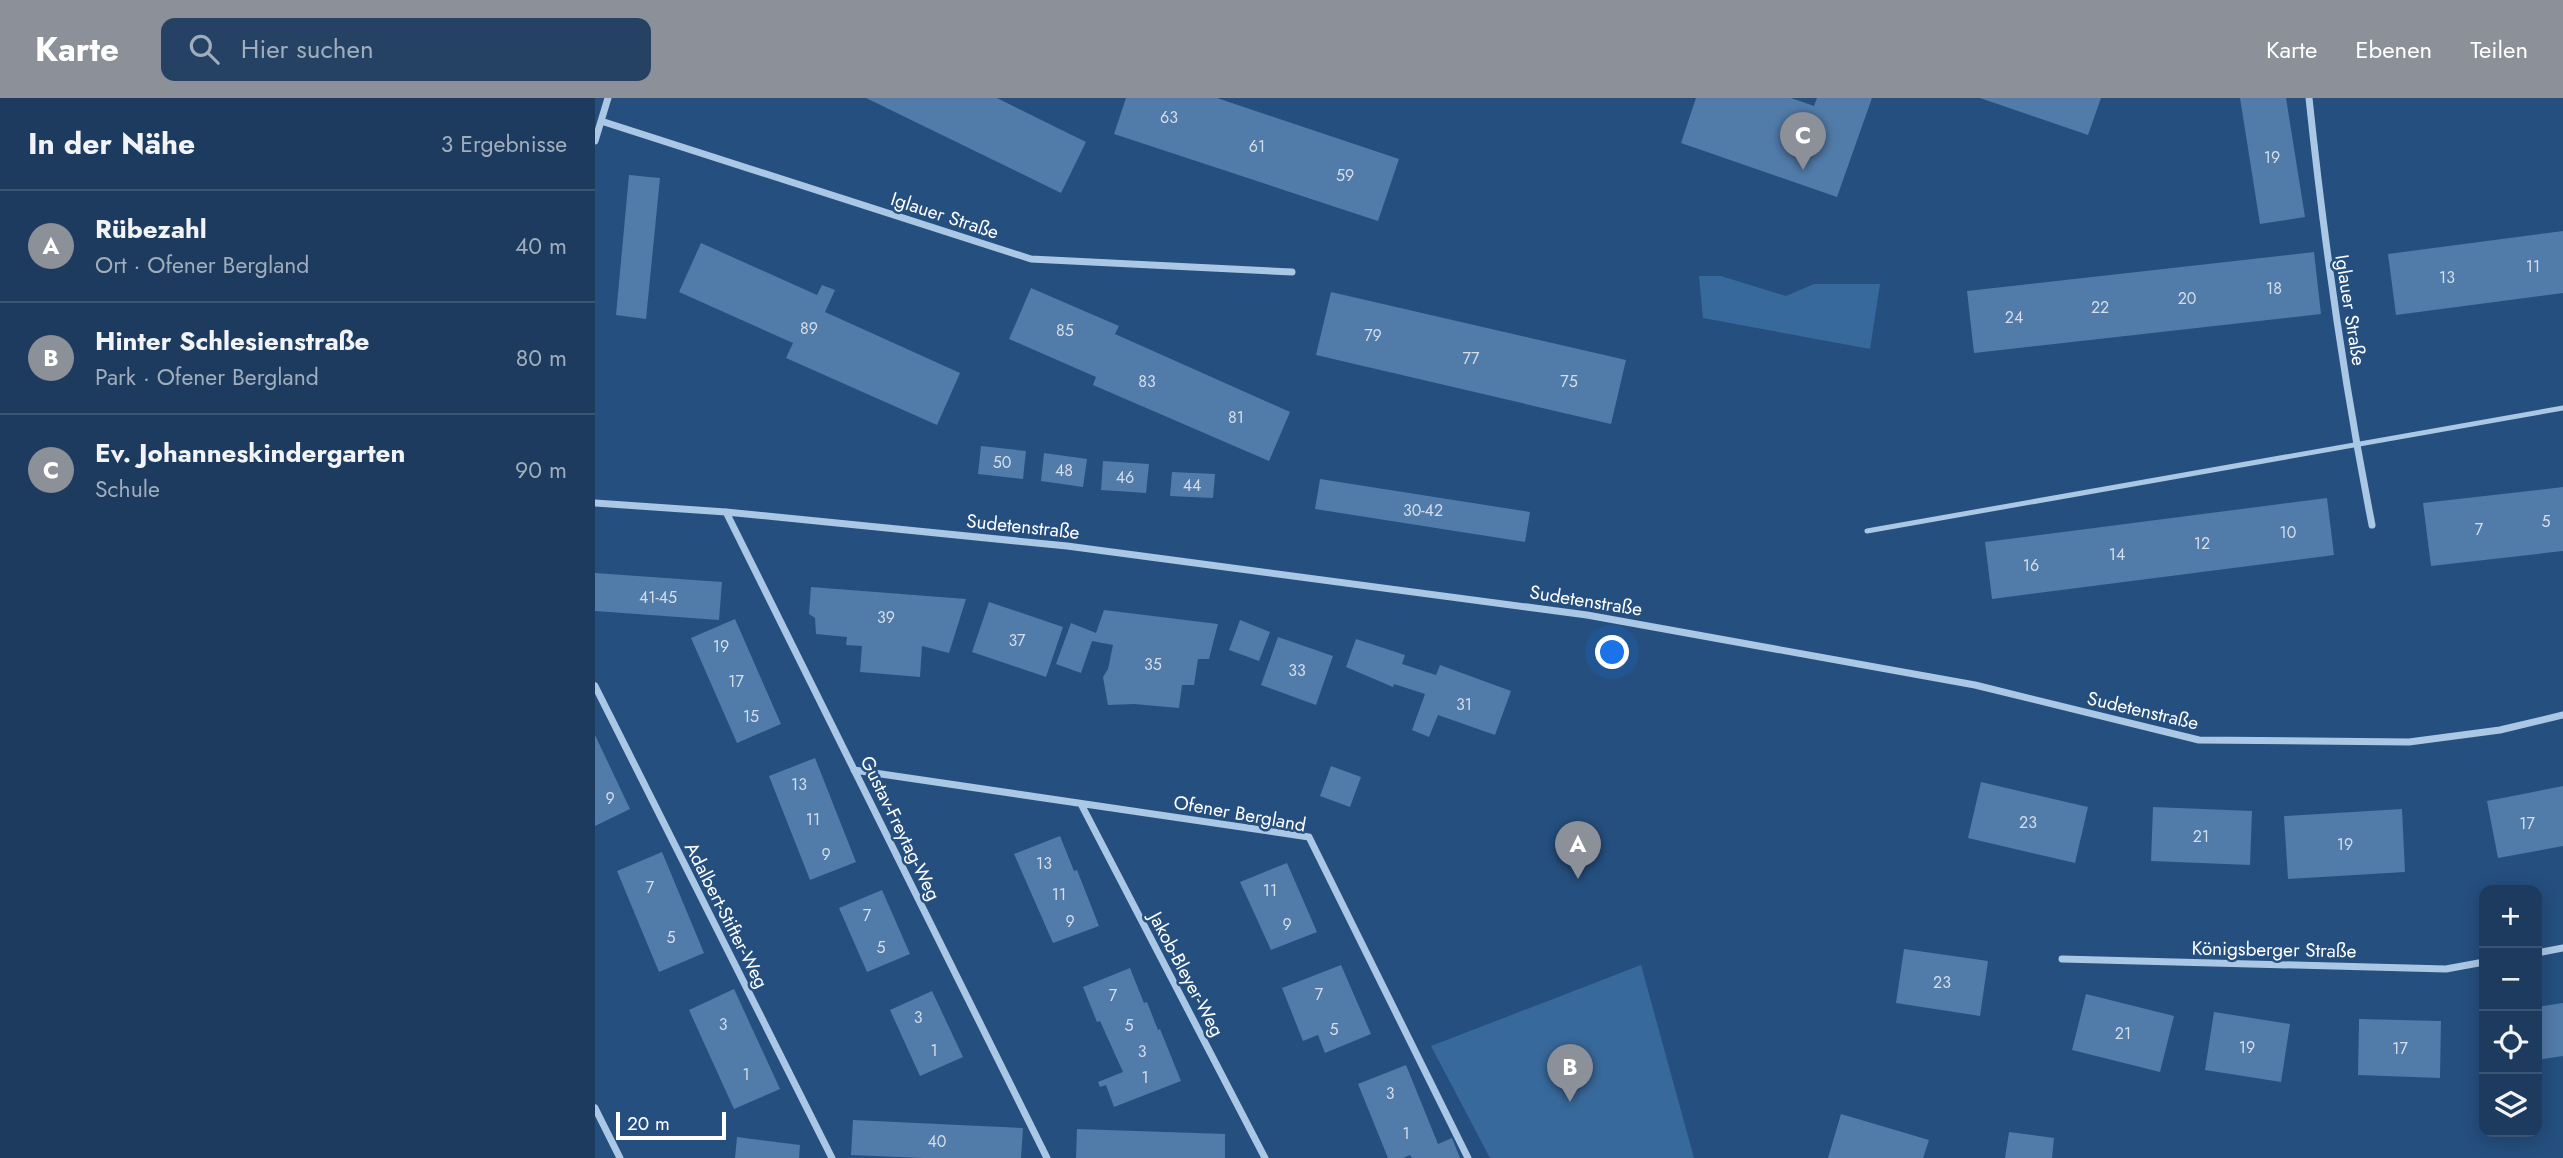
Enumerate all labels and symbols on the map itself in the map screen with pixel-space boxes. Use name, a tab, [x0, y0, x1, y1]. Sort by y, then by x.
house number: 63	[1160, 106, 1178, 129]
pin: C	[1780, 112, 1826, 170]
house number: 61	[1249, 135, 1265, 158]
house number: 19	[2264, 146, 2280, 169]
house number: 59	[1336, 164, 1354, 187]
street label: Iglauer Straße	[887, 185, 1003, 246]
street label: Iglauer Straße	[2328, 253, 2373, 368]
house number: 11	[2526, 255, 2540, 278]
house number: 13	[2439, 266, 2455, 289]
house number: 18	[2266, 277, 2282, 300]
house number: 20	[2178, 287, 2196, 310]
house number: 22	[2091, 296, 2109, 319]
house number: 24	[2005, 306, 2023, 329]
house number: 89	[800, 317, 818, 340]
house number: 85	[1056, 319, 1074, 342]
house number: 79	[1364, 324, 1382, 347]
house number: 77	[1463, 347, 1480, 370]
house number: 83	[1138, 370, 1156, 393]
house number: 75	[1560, 370, 1578, 393]
house number: 81	[1228, 406, 1244, 429]
house number: 50	[993, 451, 1011, 474]
house number: 48	[1055, 459, 1073, 482]
house number: 46	[1116, 466, 1134, 489]
house number: 44	[1183, 474, 1201, 497]
house number: 30-42	[1403, 499, 1443, 522]
street label: Sudetenstraße	[965, 507, 1081, 546]
house number: 5	[2541, 510, 2551, 533]
house number: 7	[2475, 518, 2484, 541]
house number: 10	[2280, 521, 2296, 544]
house number: 12	[2194, 532, 2210, 555]
house number: 14	[2109, 543, 2125, 566]
house number: 16	[2023, 554, 2039, 577]
street label: Sudetenstraße	[1528, 578, 1644, 623]
house number: 41-45	[639, 586, 677, 609]
house number: 39	[877, 606, 895, 629]
house number: 37	[1009, 629, 1026, 652]
house number: 19	[713, 635, 729, 658]
your location	[1595, 635, 1629, 669]
house number: 35	[1144, 653, 1162, 676]
house number: 33	[1288, 659, 1306, 682]
house number: 17	[728, 670, 744, 693]
street label: Sudetenstraße	[2084, 685, 2202, 736]
house number: 31	[1456, 693, 1472, 716]
house number: 15	[743, 705, 759, 728]
street label: Gustav-Freytag-Weg	[854, 751, 947, 905]
house number: 13	[791, 773, 807, 796]
house number: 9	[605, 787, 615, 810]
street label: Ofener Bergland	[1172, 789, 1308, 838]
house number: 11	[806, 808, 820, 831]
house number: 23	[2019, 811, 2037, 834]
house number: 17	[2519, 812, 2535, 835]
pin: A	[1555, 821, 1601, 879]
house number: 21	[2193, 825, 2209, 848]
house number: 19	[2337, 833, 2353, 856]
street label: Adalbert-Stifter-Weg	[678, 838, 775, 993]
house number: 9	[821, 843, 831, 866]
house number: 13	[1036, 852, 1052, 875]
house number: 7	[646, 876, 655, 899]
house number: 11	[1263, 879, 1277, 902]
house number: 11	[1052, 883, 1066, 906]
house number: 7	[863, 904, 872, 927]
street label: Jakob-Bleyer-Weg	[1141, 904, 1231, 1041]
house number: 9	[1065, 910, 1075, 933]
house number: 9	[1282, 913, 1292, 936]
house number: 5	[666, 926, 676, 949]
street label: Königsberger Straße	[2191, 935, 2357, 964]
house number: 5	[876, 936, 886, 959]
house number: 23	[1933, 971, 1951, 994]
house number: 7	[1315, 983, 1324, 1006]
house number: 7	[1109, 984, 1118, 1007]
house number: 3	[914, 1006, 923, 1029]
house number: 3	[719, 1013, 728, 1036]
house number: 5	[1124, 1014, 1134, 1037]
house number: 5	[1329, 1018, 1339, 1041]
house number: 21	[2115, 1022, 2131, 1045]
house number: 19	[2239, 1036, 2255, 1059]
house number: 17	[2392, 1037, 2408, 1060]
house number: 1	[930, 1039, 938, 1062]
house number: 3	[1138, 1040, 1147, 1063]
pin: B	[1547, 1044, 1593, 1102]
house number: 1	[742, 1063, 750, 1086]
house number: 1	[1141, 1066, 1149, 1089]
house number: 3	[1386, 1082, 1395, 1105]
scale bar	[616, 1109, 726, 1141]
house number: 1	[1402, 1122, 1410, 1145]
house number: 40	[928, 1130, 946, 1153]

